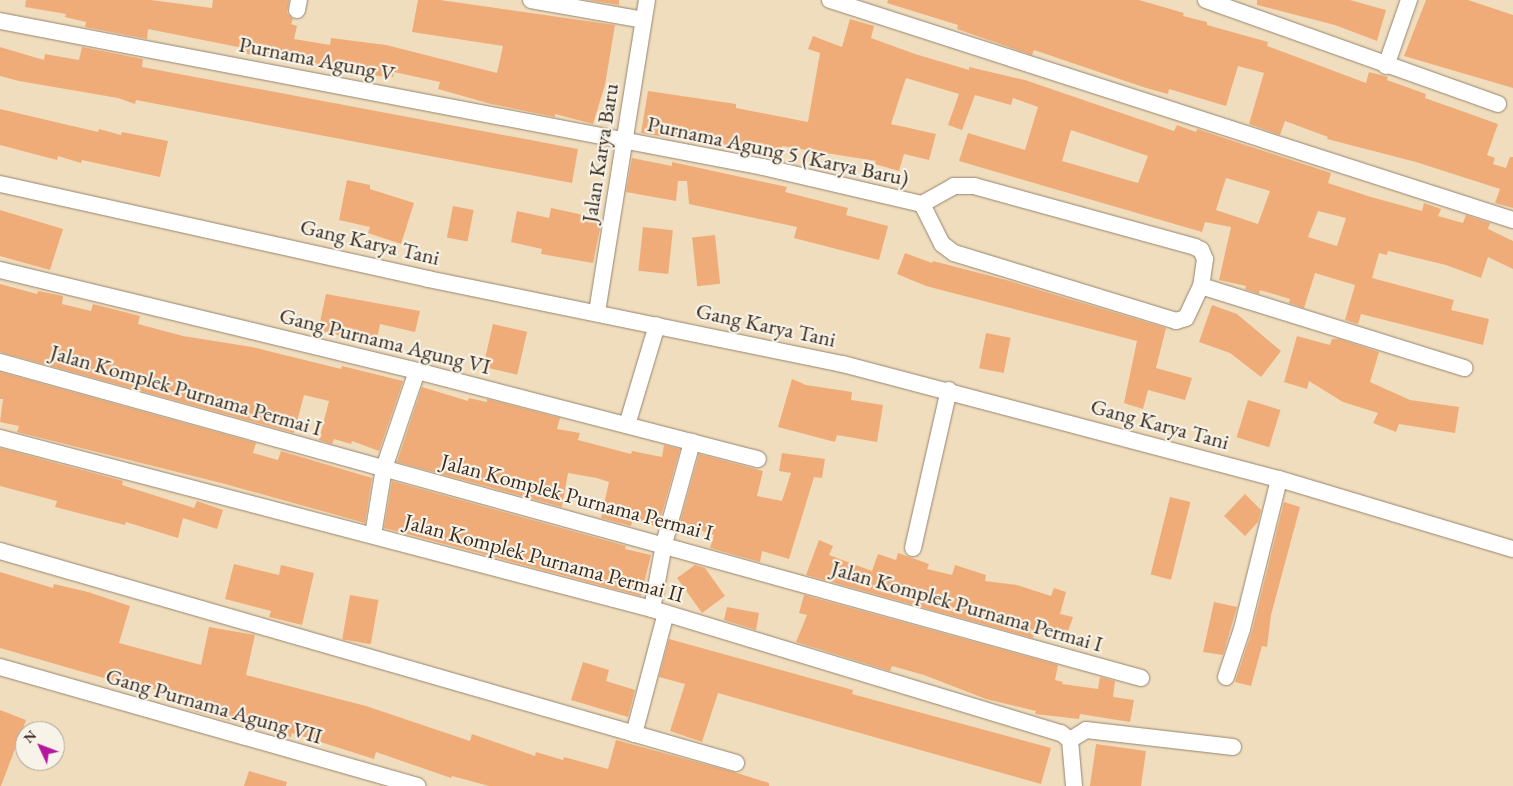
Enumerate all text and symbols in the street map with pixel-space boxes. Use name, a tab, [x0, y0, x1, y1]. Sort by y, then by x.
street label: Purnama Agung V	[237, 31, 397, 87]
street label: Jalan Karya Baru	[576, 82, 624, 224]
street label: Purnama Agung 5 (Karya Baru)	[645, 110, 911, 192]
street label: Gang Karya Tani	[298, 213, 442, 271]
street label: Gang Karya Tani	[694, 297, 838, 353]
street label: Gang Purnama Agung VI	[277, 302, 493, 380]
street label: Jalan Komplek Purnama Permai I	[47, 339, 325, 441]
street label: Gang Karya Tani	[1088, 393, 1232, 455]
street label: Jalan Komplek Purnama Permai I	[438, 448, 716, 546]
street label: Jalan Komplek Purnama Permai II	[401, 508, 687, 608]
street label: Jalan Komplek Purnama Permai I	[828, 555, 1106, 657]
street label: Gang Purnama Agung VII	[103, 662, 325, 750]
north arrow	[15, 721, 65, 771]
text: N	[19, 726, 40, 747]

